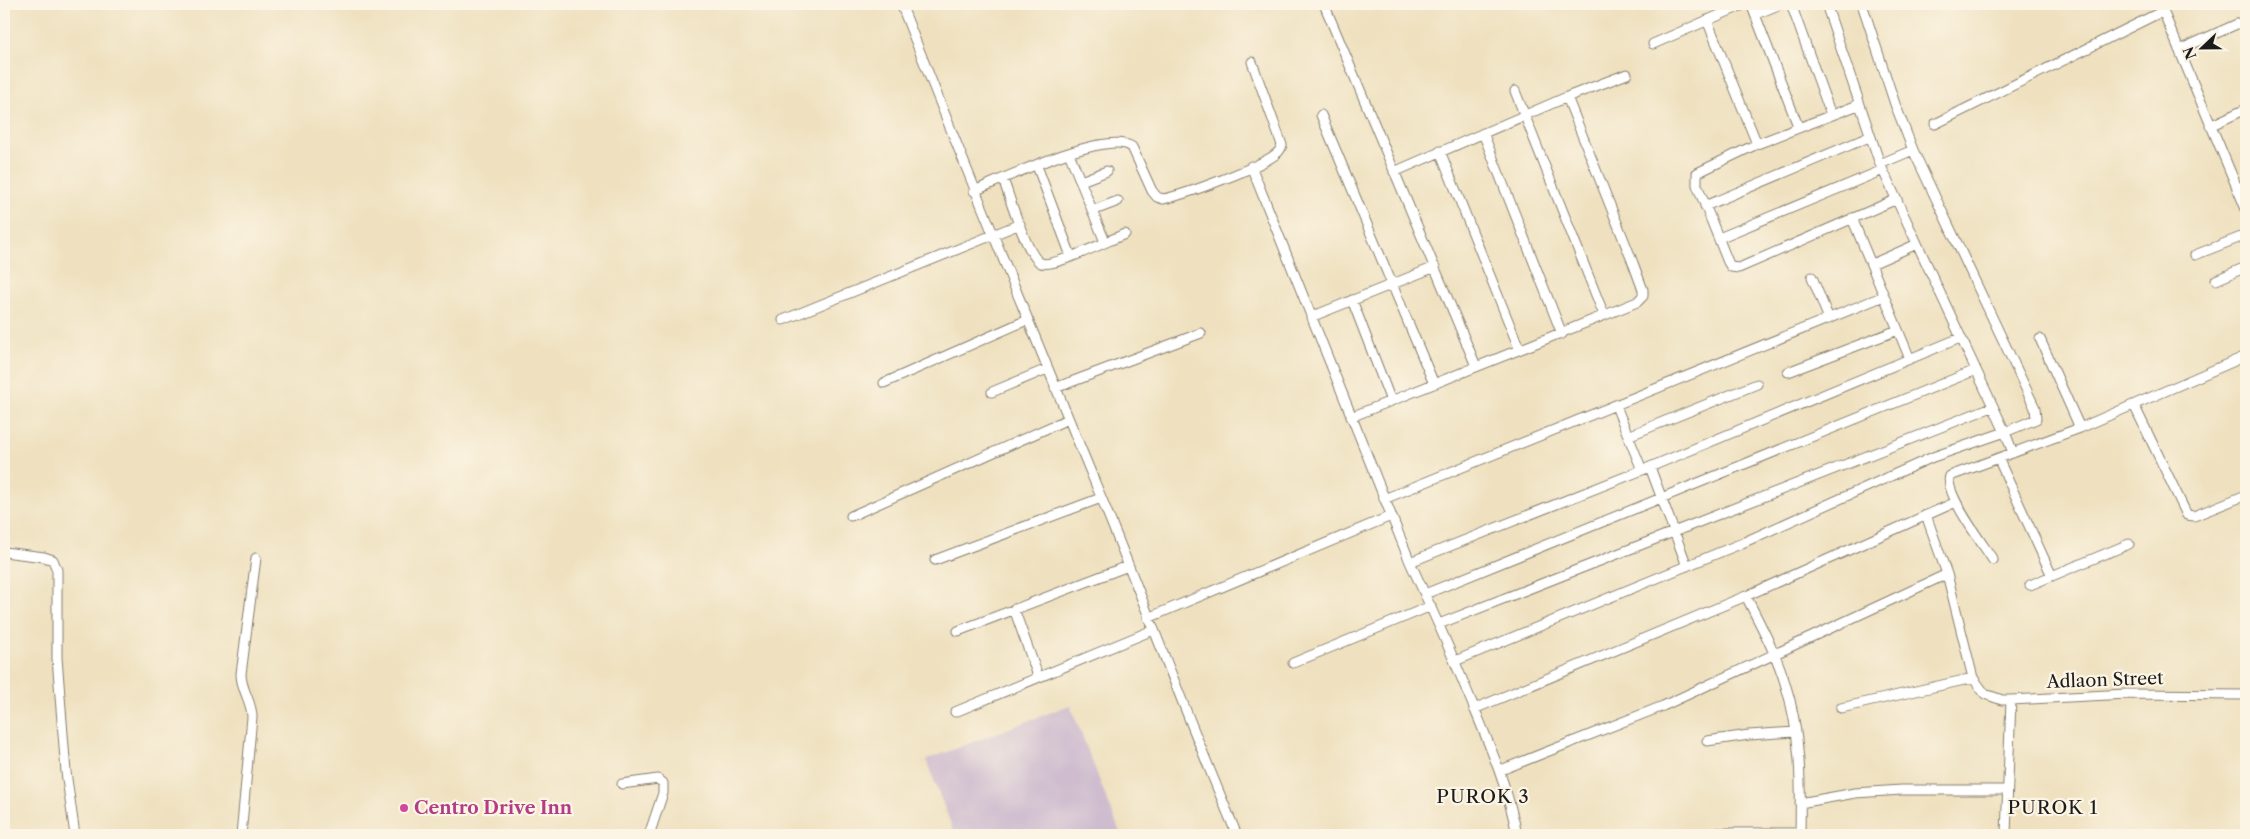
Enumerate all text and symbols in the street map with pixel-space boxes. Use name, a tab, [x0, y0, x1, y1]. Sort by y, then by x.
north arrow	[2178, 22, 2228, 72]
text: N	[2179, 44, 2201, 62]
street label: Adlaon Street	[2045, 667, 2164, 693]
district label: PUROK 3	[1436, 785, 1530, 808]
district label: PUROK 1	[2008, 796, 2098, 819]
place label: Centro Drive Inn	[414, 797, 573, 819]
marker: Centro Drive Inn	[398, 802, 410, 814]

